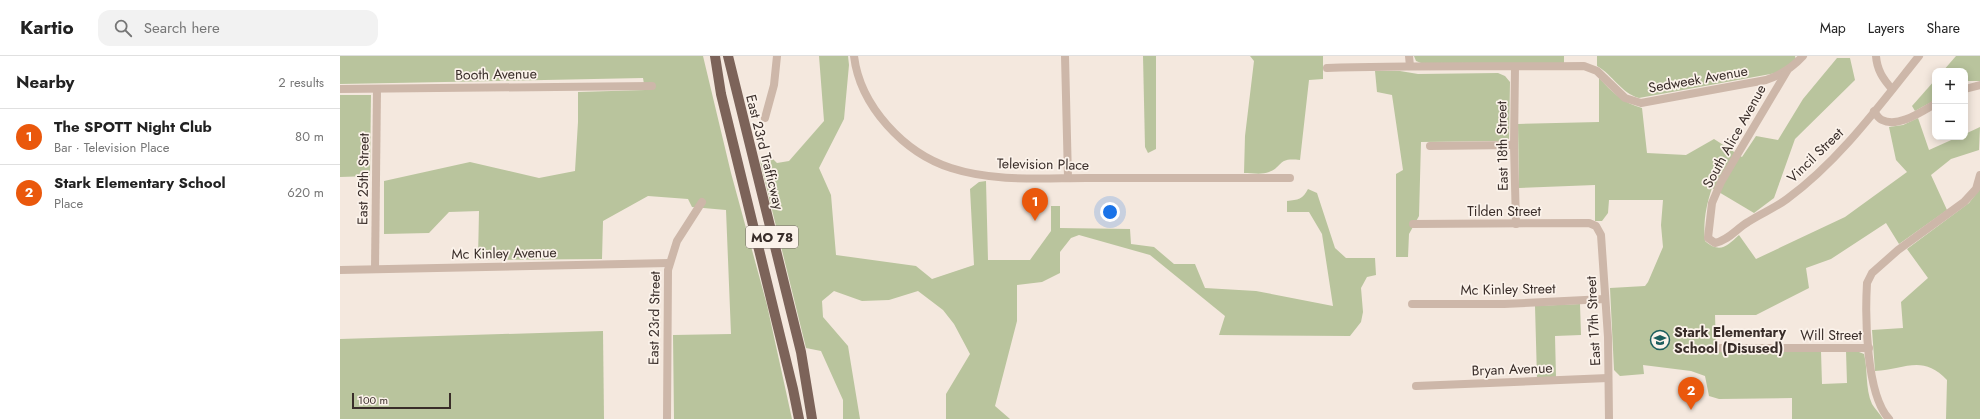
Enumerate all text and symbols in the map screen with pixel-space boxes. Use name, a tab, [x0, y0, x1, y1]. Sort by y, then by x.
search box	[98, 10, 378, 46]
text: Kartio	[20, 14, 74, 41]
icon: search	[112, 17, 134, 39]
text: Search here	[144, 17, 220, 39]
text: Map	[1820, 18, 1846, 38]
text: Layers	[1868, 18, 1904, 38]
text: Share	[1926, 18, 1960, 38]
street label: Sedweek Avenue	[1647, 60, 1749, 98]
street label: Booth Avenue	[455, 63, 537, 85]
map controls	[1932, 68, 1968, 140]
button: +	[1932, 68, 1968, 104]
text: Nearby	[16, 70, 74, 94]
text: 2 results	[278, 73, 324, 92]
street label: South Alice Avenue	[1697, 81, 1771, 191]
street label: East 23rd Trafficway	[741, 92, 789, 212]
street label: East 18th Street	[1491, 100, 1513, 191]
button: −	[1932, 104, 1968, 140]
text: The SPOTT Night Club	[54, 116, 212, 138]
street label: Vincil Street	[1782, 123, 1848, 187]
text: 1	[26, 127, 32, 146]
text: 80 m	[295, 127, 324, 146]
street label: East 25th Street	[352, 132, 374, 225]
text: Bar · Television Place	[54, 138, 169, 157]
street label: Television Place	[997, 153, 1089, 175]
text: Stark Elementary School	[54, 172, 226, 194]
text: 2	[25, 183, 33, 202]
text: 620 m	[287, 183, 324, 202]
pin: 1	[1022, 188, 1048, 221]
text: Place	[54, 194, 83, 213]
street label: Tilden Street	[1467, 201, 1541, 221]
your location	[1100, 202, 1120, 222]
road number: MO 78	[746, 226, 798, 248]
street label: Mc Kinley Avenue	[451, 242, 557, 264]
street label: East 23rd Street	[643, 270, 665, 365]
street label: East 17th Street	[1581, 275, 1605, 366]
street label: Mc Kinley Street	[1460, 278, 1556, 300]
place label: Stark Elementary School (Disused)	[1674, 322, 1787, 358]
street label: Will Street	[1800, 325, 1862, 345]
school or university icon: Stark Elementary School (Disused)	[1649, 329, 1671, 351]
street label: Bryan Avenue	[1471, 358, 1553, 380]
pin: 2	[1678, 377, 1704, 410]
scale bar	[352, 391, 451, 410]
text: 100 m	[358, 392, 388, 408]

